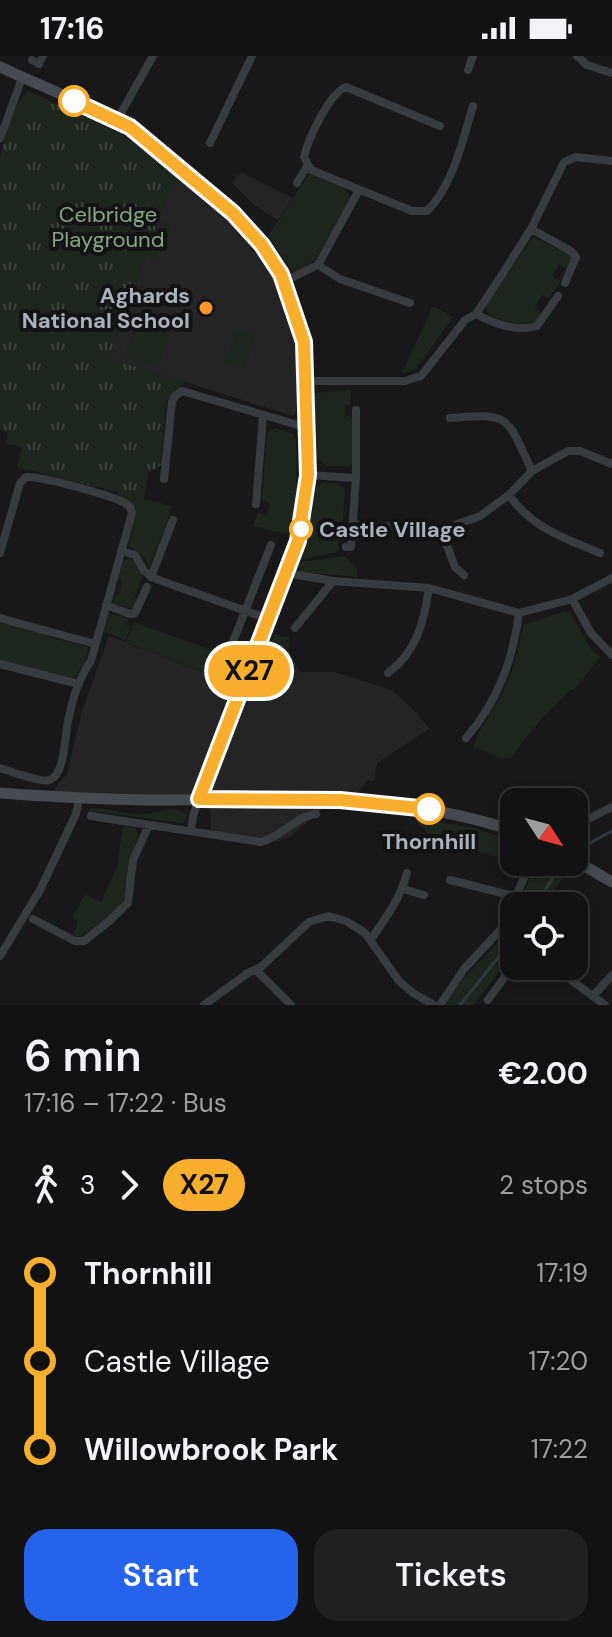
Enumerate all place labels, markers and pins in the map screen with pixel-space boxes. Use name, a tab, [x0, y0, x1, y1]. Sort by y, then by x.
unlabelled marker	[59, 86, 89, 116]
place label: Aghards National School	[22, 281, 190, 335]
marker: Aghards National School	[197, 299, 215, 317]
place label: Castle Village	[319, 515, 465, 544]
marker: Castle Village	[290, 518, 312, 540]
marker: Thornhill	[414, 794, 444, 824]
place label: Thornhill	[382, 827, 476, 856]

